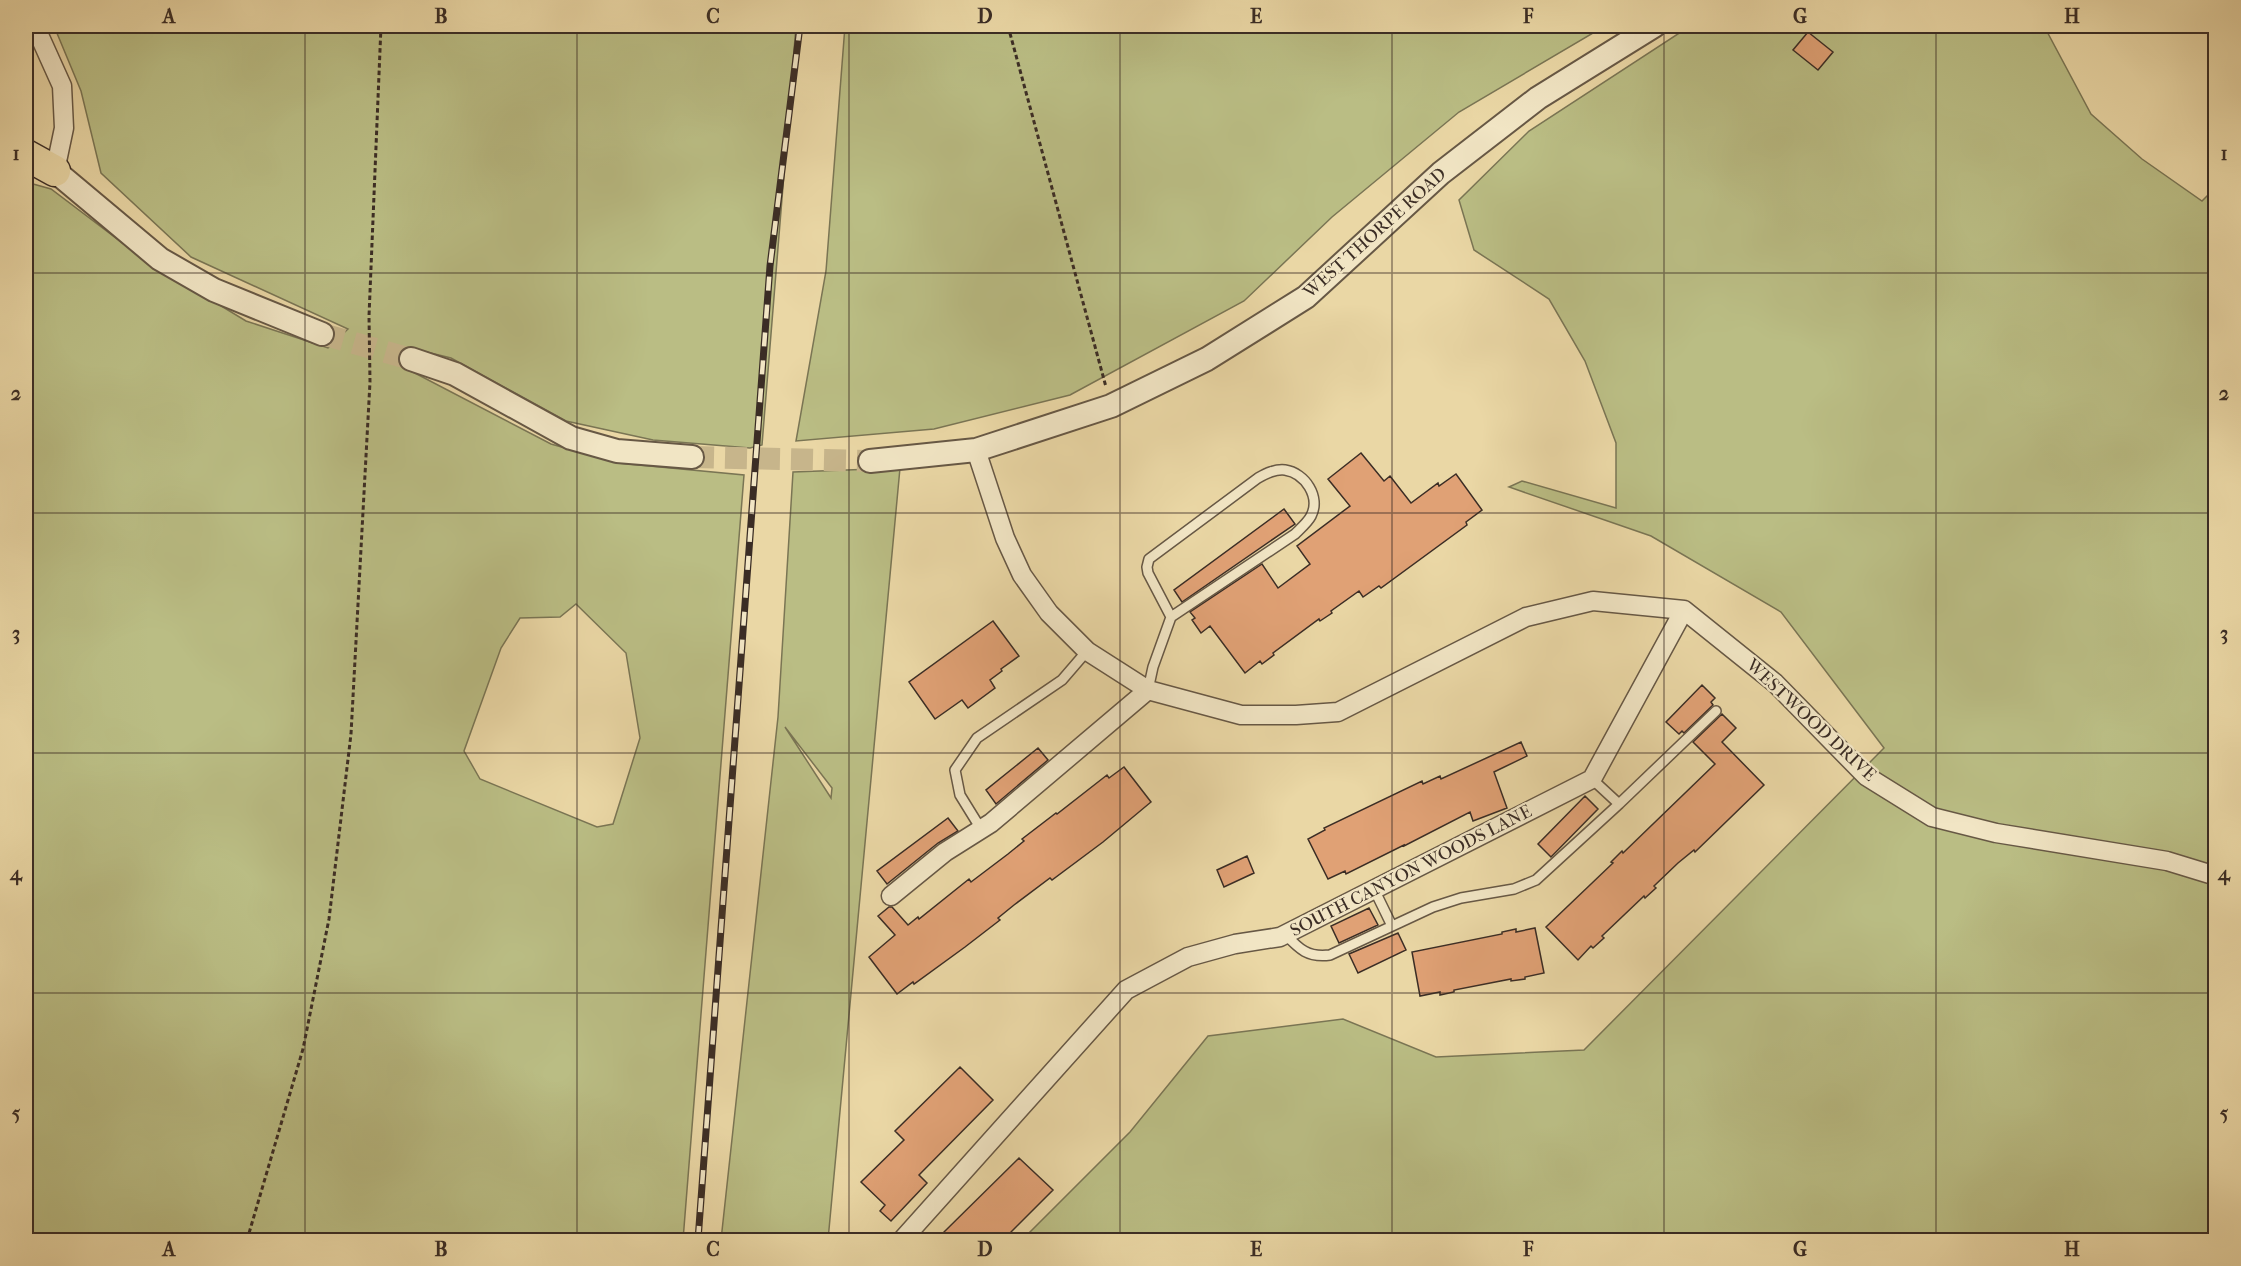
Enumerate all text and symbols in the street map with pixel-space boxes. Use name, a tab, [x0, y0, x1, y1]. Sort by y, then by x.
text: A	[161, 5, 177, 28]
text: B	[434, 5, 448, 28]
text: C	[706, 5, 720, 28]
text: D	[977, 5, 993, 28]
text: E	[1250, 5, 1262, 28]
text: F	[1522, 5, 1534, 28]
text: G	[1793, 5, 1807, 28]
text: H	[2064, 5, 2080, 28]
text: 1	[12, 142, 20, 165]
text: 1	[2220, 142, 2228, 165]
street label: WEST THORPE ROAD	[1299, 163, 1451, 303]
text: 2	[11, 382, 21, 405]
text: 2	[2219, 382, 2229, 405]
text: 3	[12, 622, 20, 645]
text: 3	[2220, 622, 2228, 645]
street label: WESTWOOD DRIVE	[1741, 654, 1880, 786]
street label: SOUTH CANYON WOODS LANE	[1287, 801, 1535, 941]
text: 4	[9, 862, 23, 886]
text: 4	[2217, 862, 2231, 886]
text: 5	[12, 1102, 21, 1125]
text: 5	[2220, 1102, 2229, 1125]
text: A	[161, 1238, 177, 1261]
text: B	[434, 1238, 448, 1261]
text: C	[706, 1238, 720, 1261]
text: D	[977, 1238, 993, 1261]
text: E	[1250, 1238, 1262, 1261]
text: F	[1522, 1238, 1534, 1261]
text: G	[1793, 1238, 1807, 1261]
text: H	[2064, 1238, 2080, 1261]

